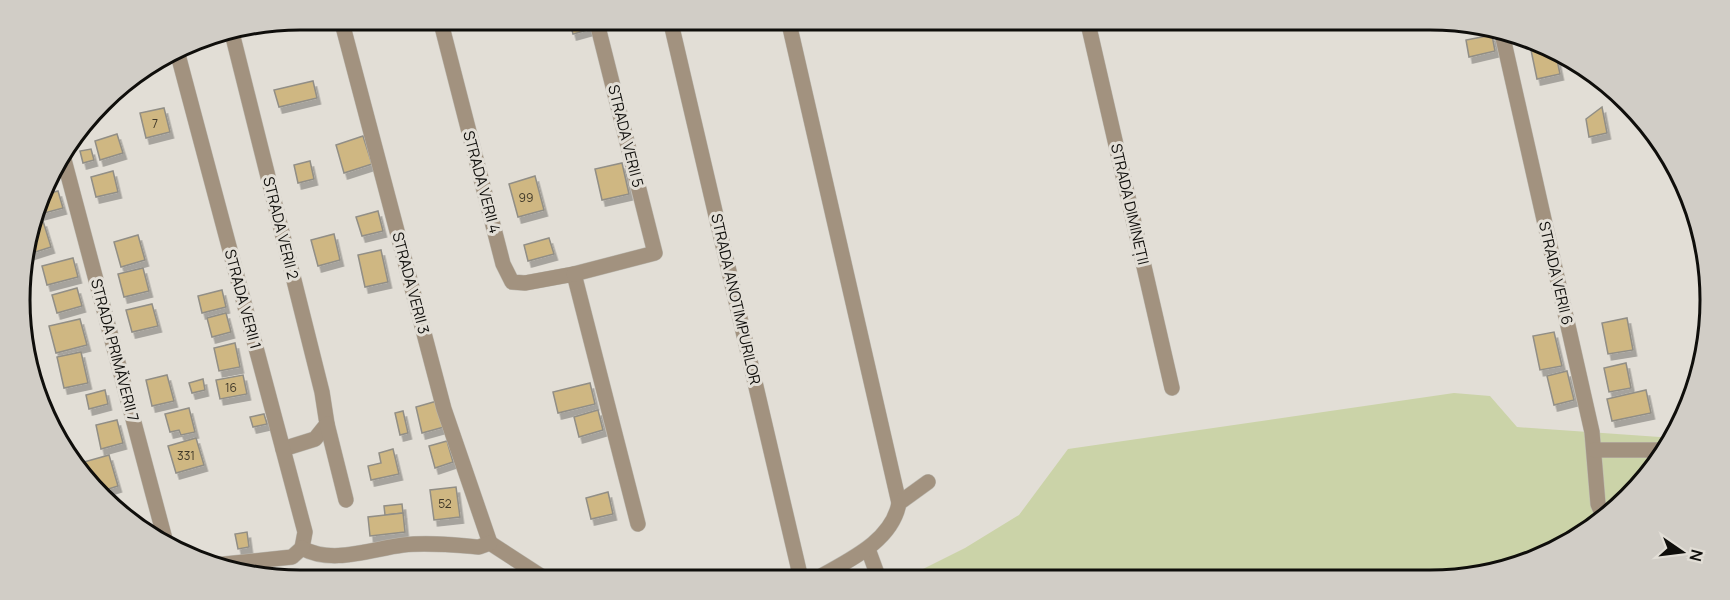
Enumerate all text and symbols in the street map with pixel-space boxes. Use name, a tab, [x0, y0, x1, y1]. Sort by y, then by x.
street label: STRADA VERII 5	[603, 82, 649, 190]
house number: 7	[152, 115, 158, 132]
street label: STRADA VERII 4	[458, 128, 506, 236]
street label: STRADA DIMINEȚII	[1106, 141, 1154, 267]
street label: STRADA VERII 2	[258, 174, 304, 282]
house number: 99	[519, 189, 533, 206]
street label: STRADA ANOTIMPURILOR	[706, 211, 766, 387]
street label: STRADA VERII 6	[1534, 219, 1578, 327]
street label: STRADA VERII 3	[387, 230, 435, 336]
street label: STRADA VERII 1	[220, 247, 266, 351]
street label: STRADA PRIMĂVERII 7	[86, 276, 144, 424]
house number: 16	[225, 379, 237, 396]
house number: 331	[177, 447, 195, 464]
house number: 52	[438, 495, 452, 512]
north arrow	[1652, 522, 1712, 582]
text: N	[1684, 547, 1709, 564]

